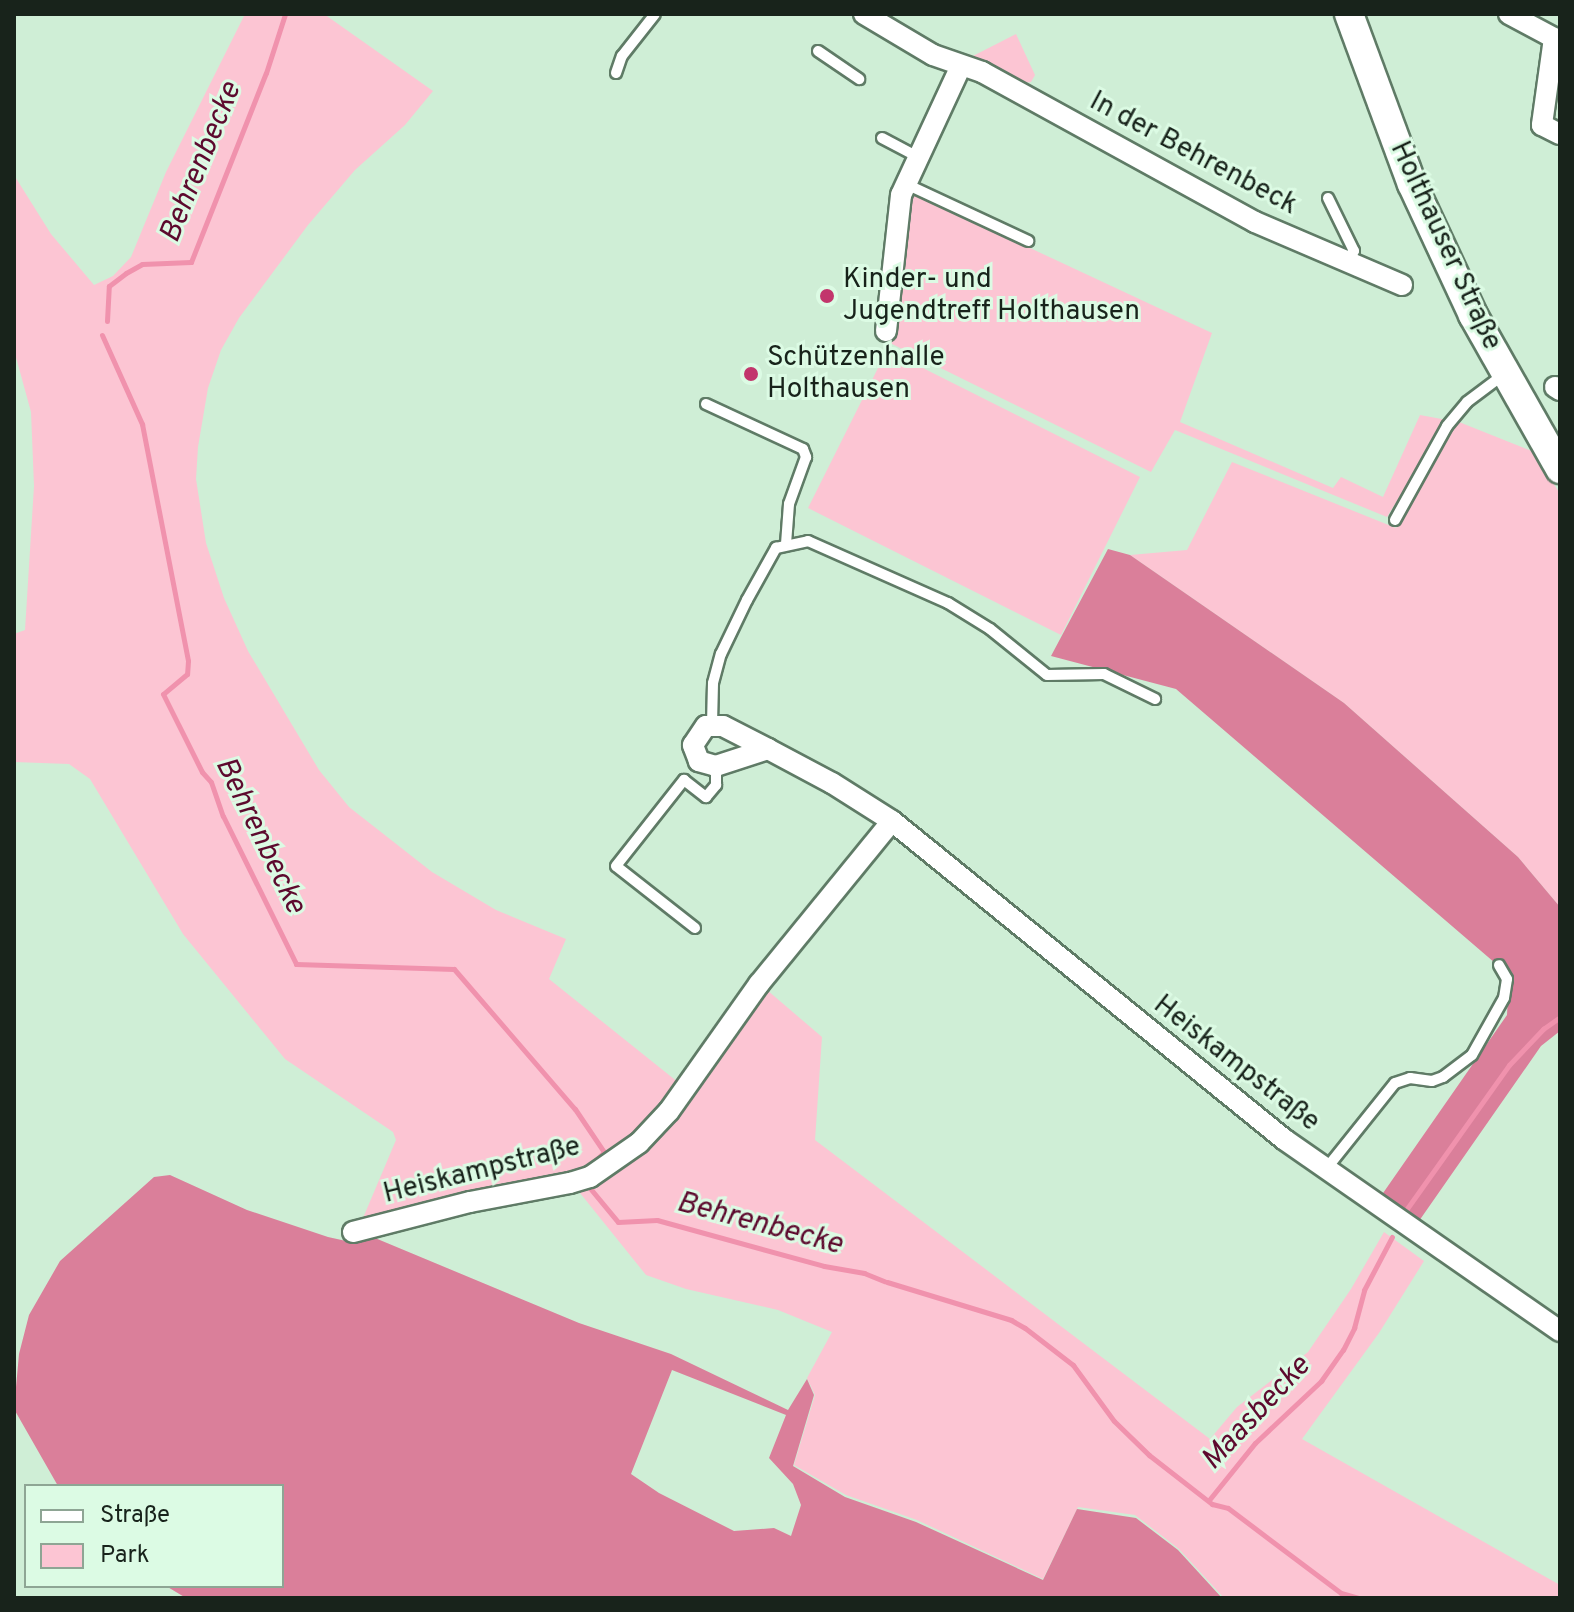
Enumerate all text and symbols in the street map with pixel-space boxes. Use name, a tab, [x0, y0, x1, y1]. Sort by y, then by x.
water label: Behrenbecke	[154, 78, 250, 248]
street label: In der Behrenbeck	[1083, 85, 1303, 223]
street label: Holthauser Straße	[1382, 136, 1508, 356]
place label: Kinder- und Jugendtreff Holthausen	[843, 263, 1140, 329]
marker: Kinder- und Jugendtreff Holthausen	[818, 287, 836, 305]
place label: Schützenhalle Holthausen	[767, 341, 944, 407]
marker: Schützenhalle Holthausen	[742, 365, 760, 383]
water label: Behrenbecke	[206, 752, 312, 920]
street label: Heiskampstraße	[1146, 989, 1326, 1139]
street label: Heiskampstraße	[380, 1130, 584, 1212]
water label: Behrenbecke	[672, 1186, 846, 1264]
water label: Maasbecke	[1195, 1349, 1319, 1479]
legend	[24, 1484, 284, 1588]
text: Straße	[100, 1501, 170, 1531]
text: Park	[100, 1541, 150, 1571]

